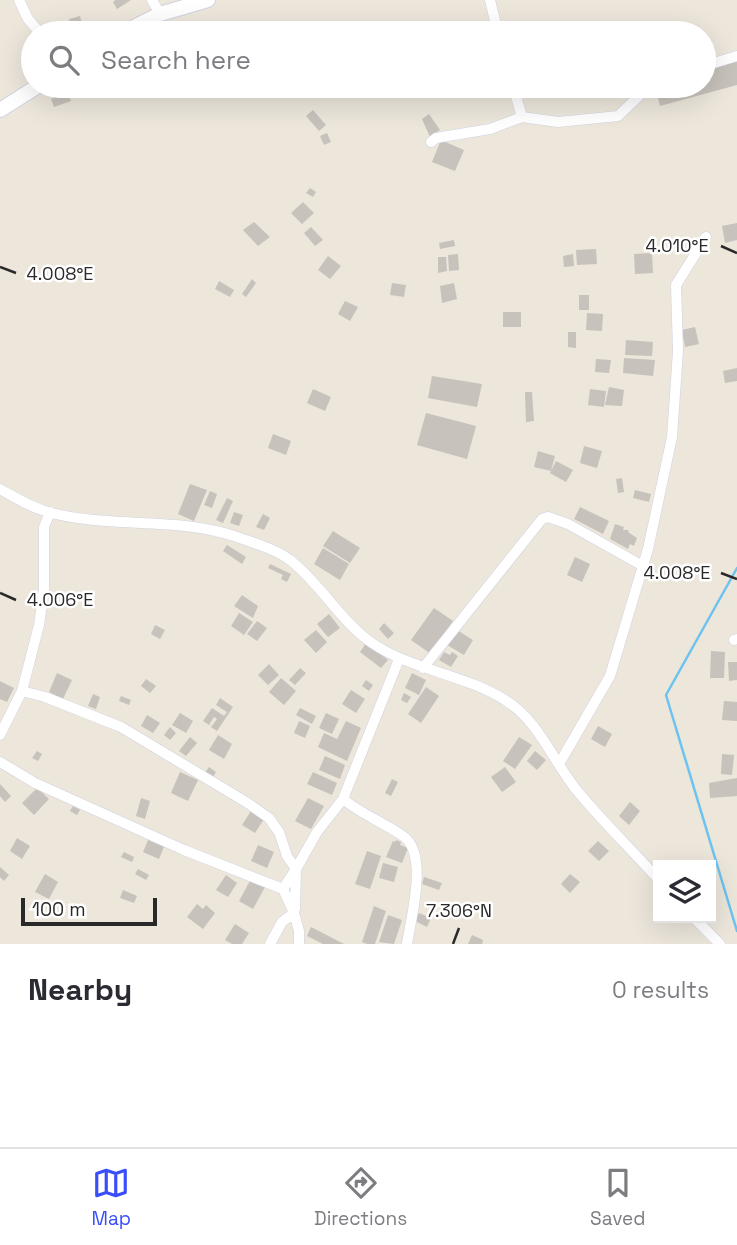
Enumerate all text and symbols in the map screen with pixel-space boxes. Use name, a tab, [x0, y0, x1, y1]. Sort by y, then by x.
search box	[21, 21, 716, 98]
icon: search	[45, 41, 83, 79]
text: Search here	[101, 43, 251, 77]
text: 4.010°E	[645, 234, 709, 257]
text: 4.008°E	[27, 262, 93, 285]
text: 4.008°E	[644, 561, 710, 584]
text: 4.006°E	[27, 588, 93, 611]
map controls	[653, 860, 716, 923]
button: layers	[653, 860, 716, 923]
scale bar	[21, 895, 158, 927]
text: 100 m	[32, 897, 86, 922]
text: 7.306°N	[426, 899, 492, 922]
text: Nearby	[28, 970, 132, 1009]
text: 0 results	[612, 975, 709, 1005]
tab: Map	[91, 1164, 131, 1231]
tab: Directions	[314, 1164, 407, 1231]
tab: Saved	[590, 1164, 646, 1231]

